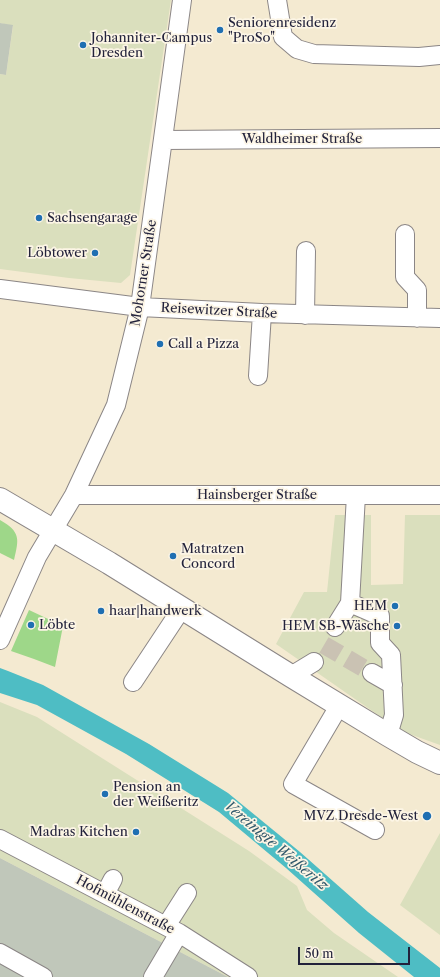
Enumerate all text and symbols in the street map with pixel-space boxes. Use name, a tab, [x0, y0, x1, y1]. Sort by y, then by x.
place label: Seniorenresidenz "ProSo"	[228, 15, 336, 46]
marker: Seniorenresidenz "ProSo"	[215, 25, 225, 35]
place label: Johanniter-Campus Dresden	[91, 30, 212, 61]
marker: Johanniter-Campus Dresden	[78, 40, 88, 50]
street label: Waldheimer Straße	[242, 131, 362, 147]
place label: Sachsengarage	[47, 210, 138, 226]
marker: Sachsengarage	[34, 213, 44, 223]
street label: Mohorner Straße	[128, 219, 160, 327]
place label: Löbtower	[27, 245, 87, 261]
marker: Löbtower	[90, 248, 100, 258]
street label: Reisewitzer Straße	[160, 300, 278, 322]
place label: Call a Pizza	[168, 336, 239, 352]
marker: Call a Pizza	[155, 339, 165, 349]
street label: Hainsberger Straße	[197, 487, 317, 503]
place label: Matratzen Concord	[181, 541, 244, 572]
marker: Matratzen Concord	[168, 551, 178, 561]
place label: HEM	[354, 598, 387, 614]
marker: HEM	[390, 601, 400, 611]
place label: haar|handwerk	[109, 603, 201, 619]
marker: haar|handwerk	[96, 606, 106, 616]
place label: Löbte	[39, 617, 75, 633]
place label: HEM SB-Wäsche	[282, 618, 389, 634]
marker: Löbte	[26, 620, 36, 630]
marker: HEM SB-Wäsche	[392, 621, 402, 631]
place label: Pension an der Weißeritz	[113, 779, 199, 810]
marker: Pension an der Weißeritz	[100, 789, 110, 799]
water label: Vereinigte Weißeritz	[221, 798, 331, 894]
place label: MVZ Dresde-West	[303, 808, 418, 824]
marker: MVZ Dresde-West	[421, 810, 433, 822]
place label: Madras Kitchen	[30, 824, 128, 840]
marker: Madras Kitchen	[131, 827, 141, 837]
street label: Hofmühlenstraße	[73, 872, 177, 938]
scale bar	[300, 939, 412, 965]
text: 50 m	[305, 946, 334, 961]

